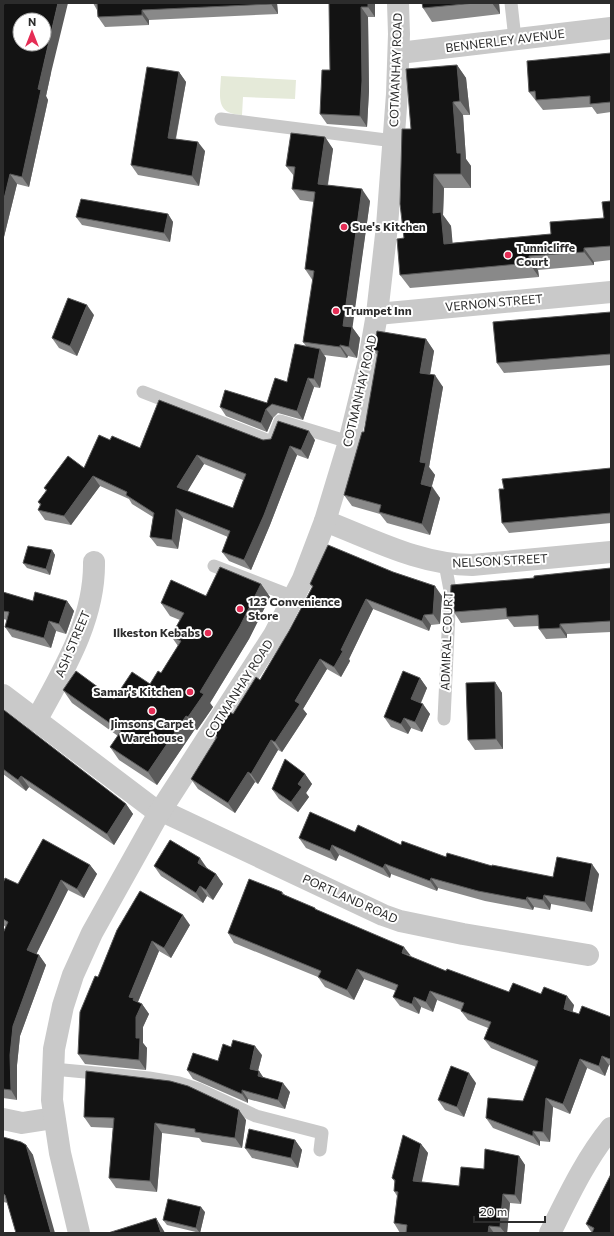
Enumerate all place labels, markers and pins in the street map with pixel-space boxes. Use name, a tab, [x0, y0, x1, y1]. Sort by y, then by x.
place label: Sue's Kitchen	[352, 219, 426, 233]
marker: Sue's Kitchen	[339, 222, 349, 232]
place label: Tunnicliffe Court	[516, 240, 575, 268]
marker: Tunnicliffe Court	[503, 250, 513, 260]
place label: Trumpet Inn	[344, 303, 412, 317]
marker: Trumpet Inn	[331, 306, 341, 316]
place label: 123 Convenience Store	[248, 594, 340, 622]
marker: 123 Convenience Store	[235, 604, 245, 614]
place label: Ilkeston Kebabs	[113, 625, 200, 639]
marker: Ilkeston Kebabs	[203, 628, 213, 638]
place label: Samar's Kitchen	[93, 684, 182, 698]
marker: Samar's Kitchen	[185, 687, 195, 697]
marker: Jimsons Carpet Warehouse	[147, 706, 157, 716]
place label: Jimsons Carpet Warehouse	[110, 716, 194, 744]

